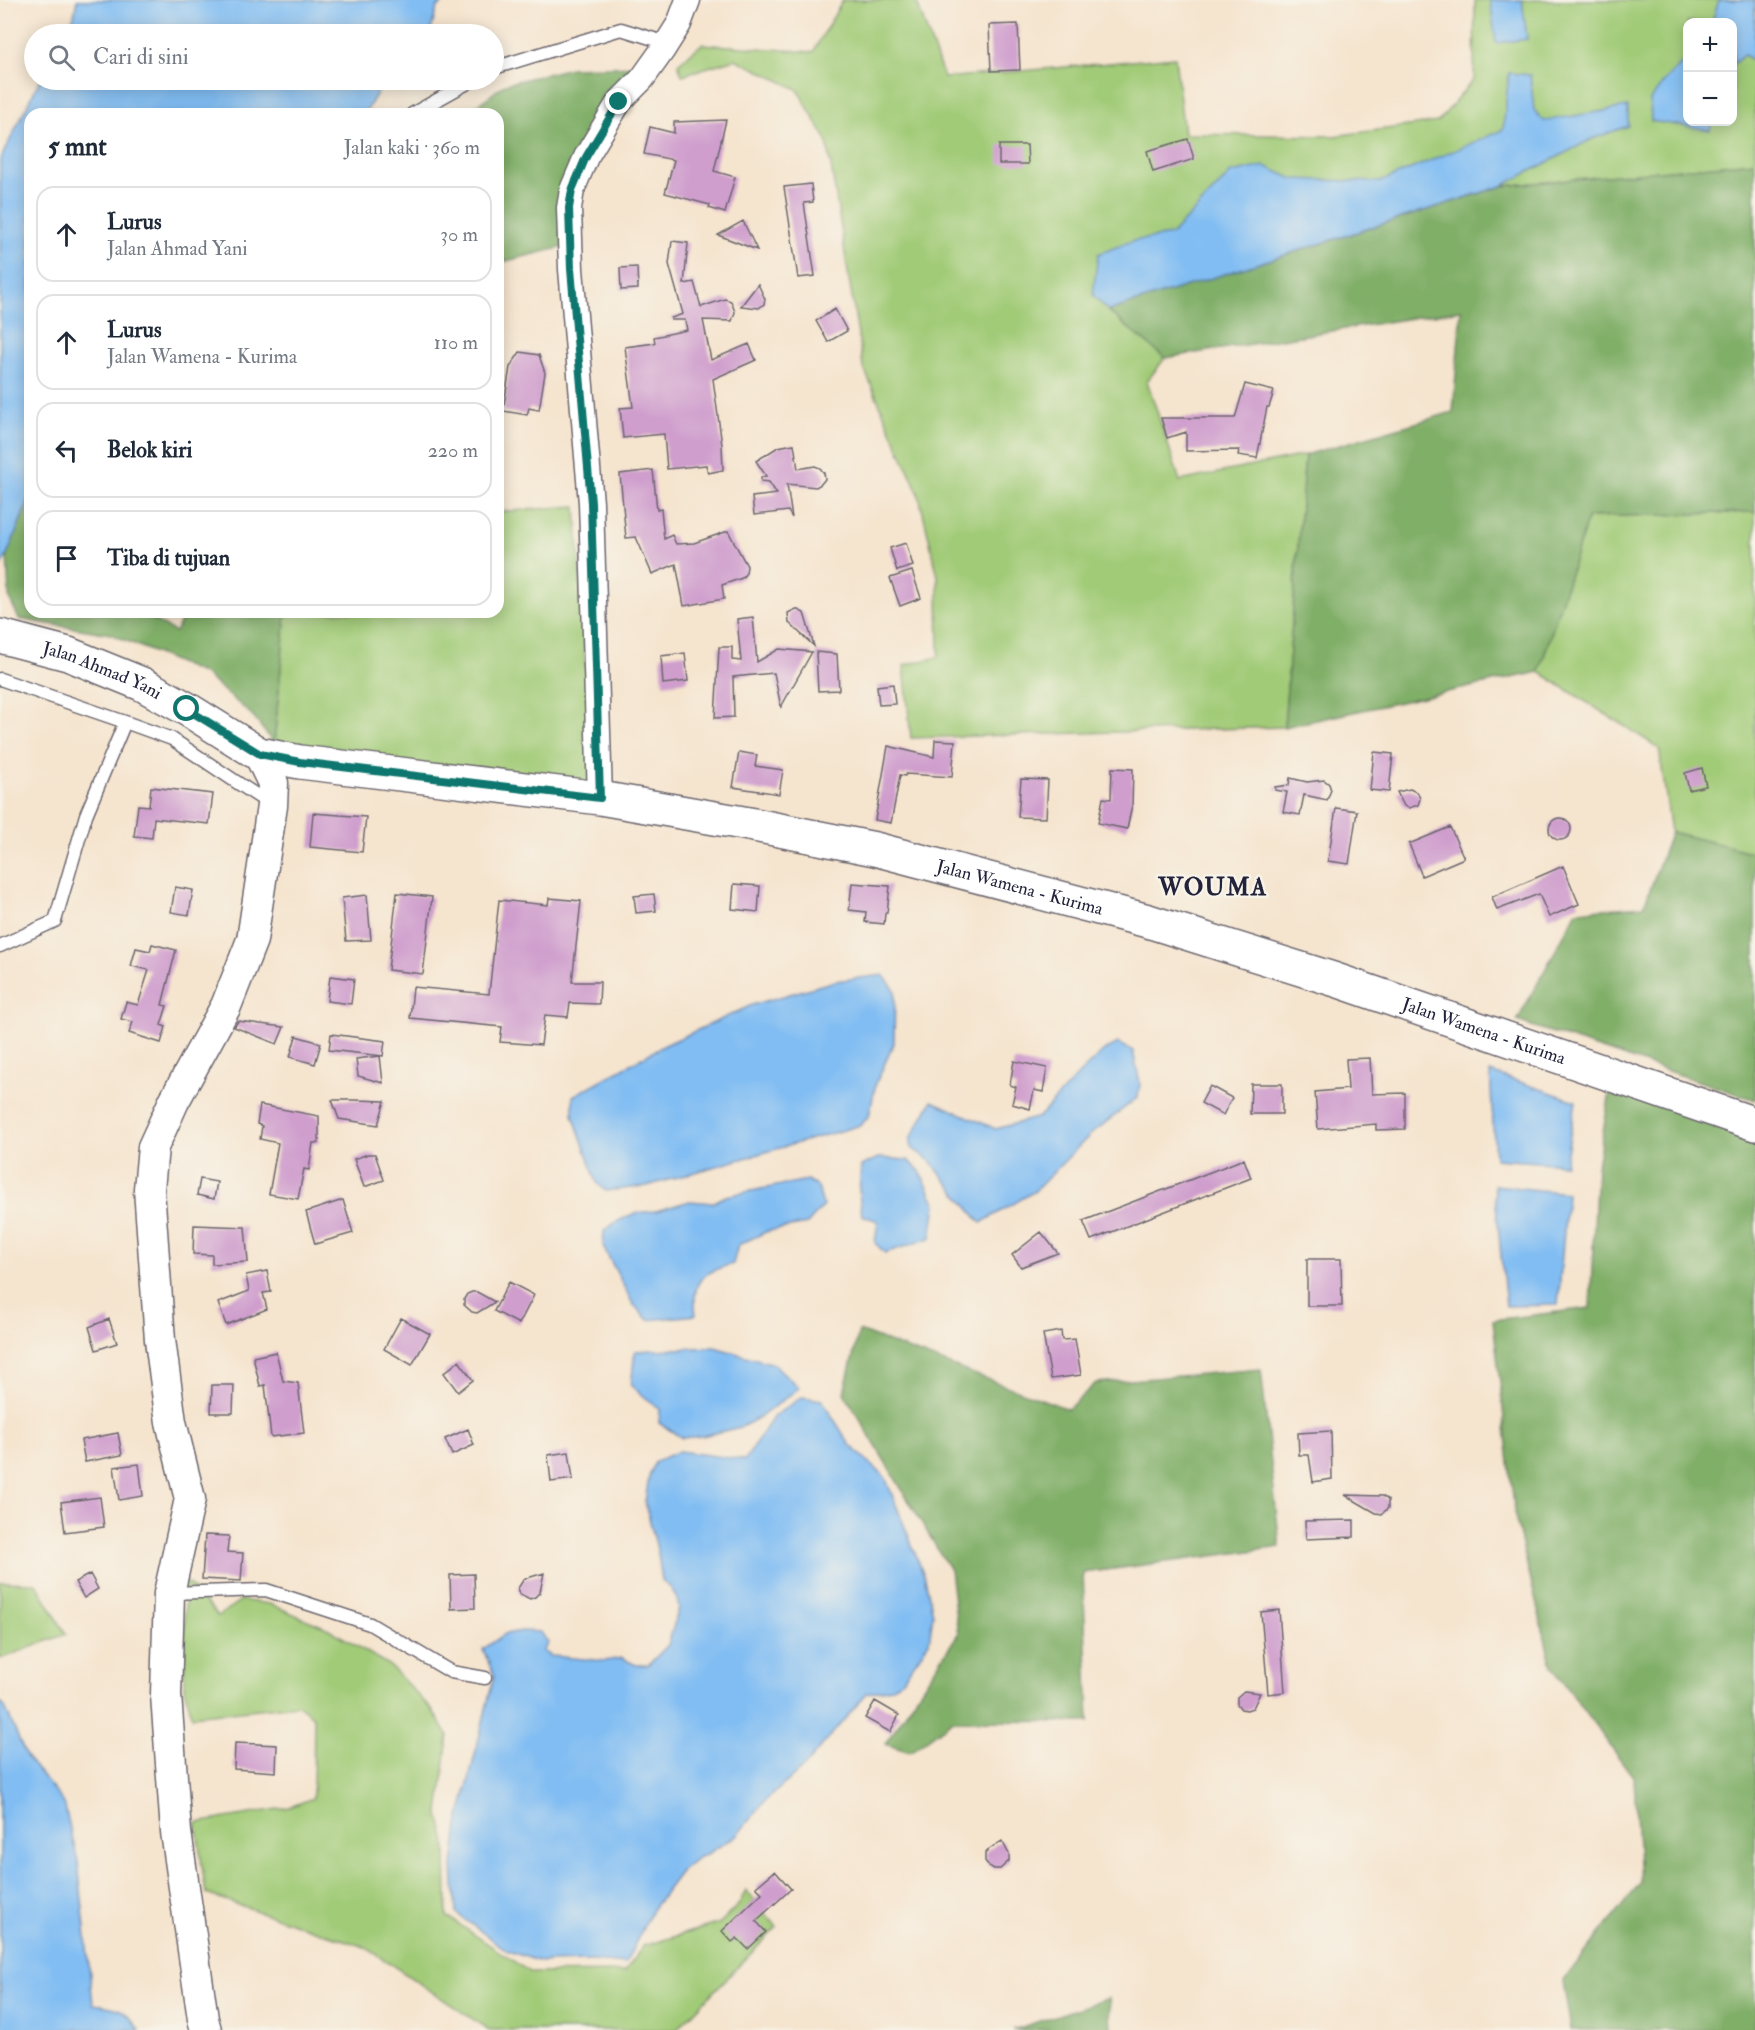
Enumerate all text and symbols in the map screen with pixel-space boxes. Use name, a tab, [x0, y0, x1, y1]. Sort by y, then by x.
map controls	[1683, 18, 1737, 126]
button: +	[1683, 18, 1737, 72]
search box	[24, 24, 504, 90]
icon: search	[45, 41, 78, 74]
text: Cari di sini	[93, 43, 189, 71]
button: −	[1683, 72, 1737, 126]
route end	[605, 88, 631, 114]
text: 5 mnt	[48, 131, 107, 163]
text: Jalan kaki · 360 m	[344, 135, 480, 160]
text: Lurus	[107, 208, 161, 236]
icon: ahead	[50, 218, 83, 251]
text: 30 m	[440, 222, 478, 247]
text: Jalan Ahmad Yani	[107, 236, 248, 261]
text: Lurus	[107, 316, 161, 344]
icon: ahead	[50, 326, 83, 359]
text: 110 m	[434, 330, 478, 355]
text: Jalan Wamena - Kurima	[107, 344, 297, 369]
icon: left	[50, 434, 83, 467]
text: Belok kiri	[107, 436, 192, 464]
text: 220 m	[428, 438, 478, 463]
icon: arrive	[50, 542, 83, 575]
text: Tiba di tujuan	[107, 544, 230, 572]
street label: Jalan Ahmad Yani	[39, 637, 166, 705]
route start	[173, 695, 199, 721]
street label: Jalan Wamena - Kurima	[933, 854, 1106, 921]
district label: WOUMA	[1157, 872, 1268, 903]
street label: Jalan Wamena - Kurima	[1398, 992, 1569, 1070]

